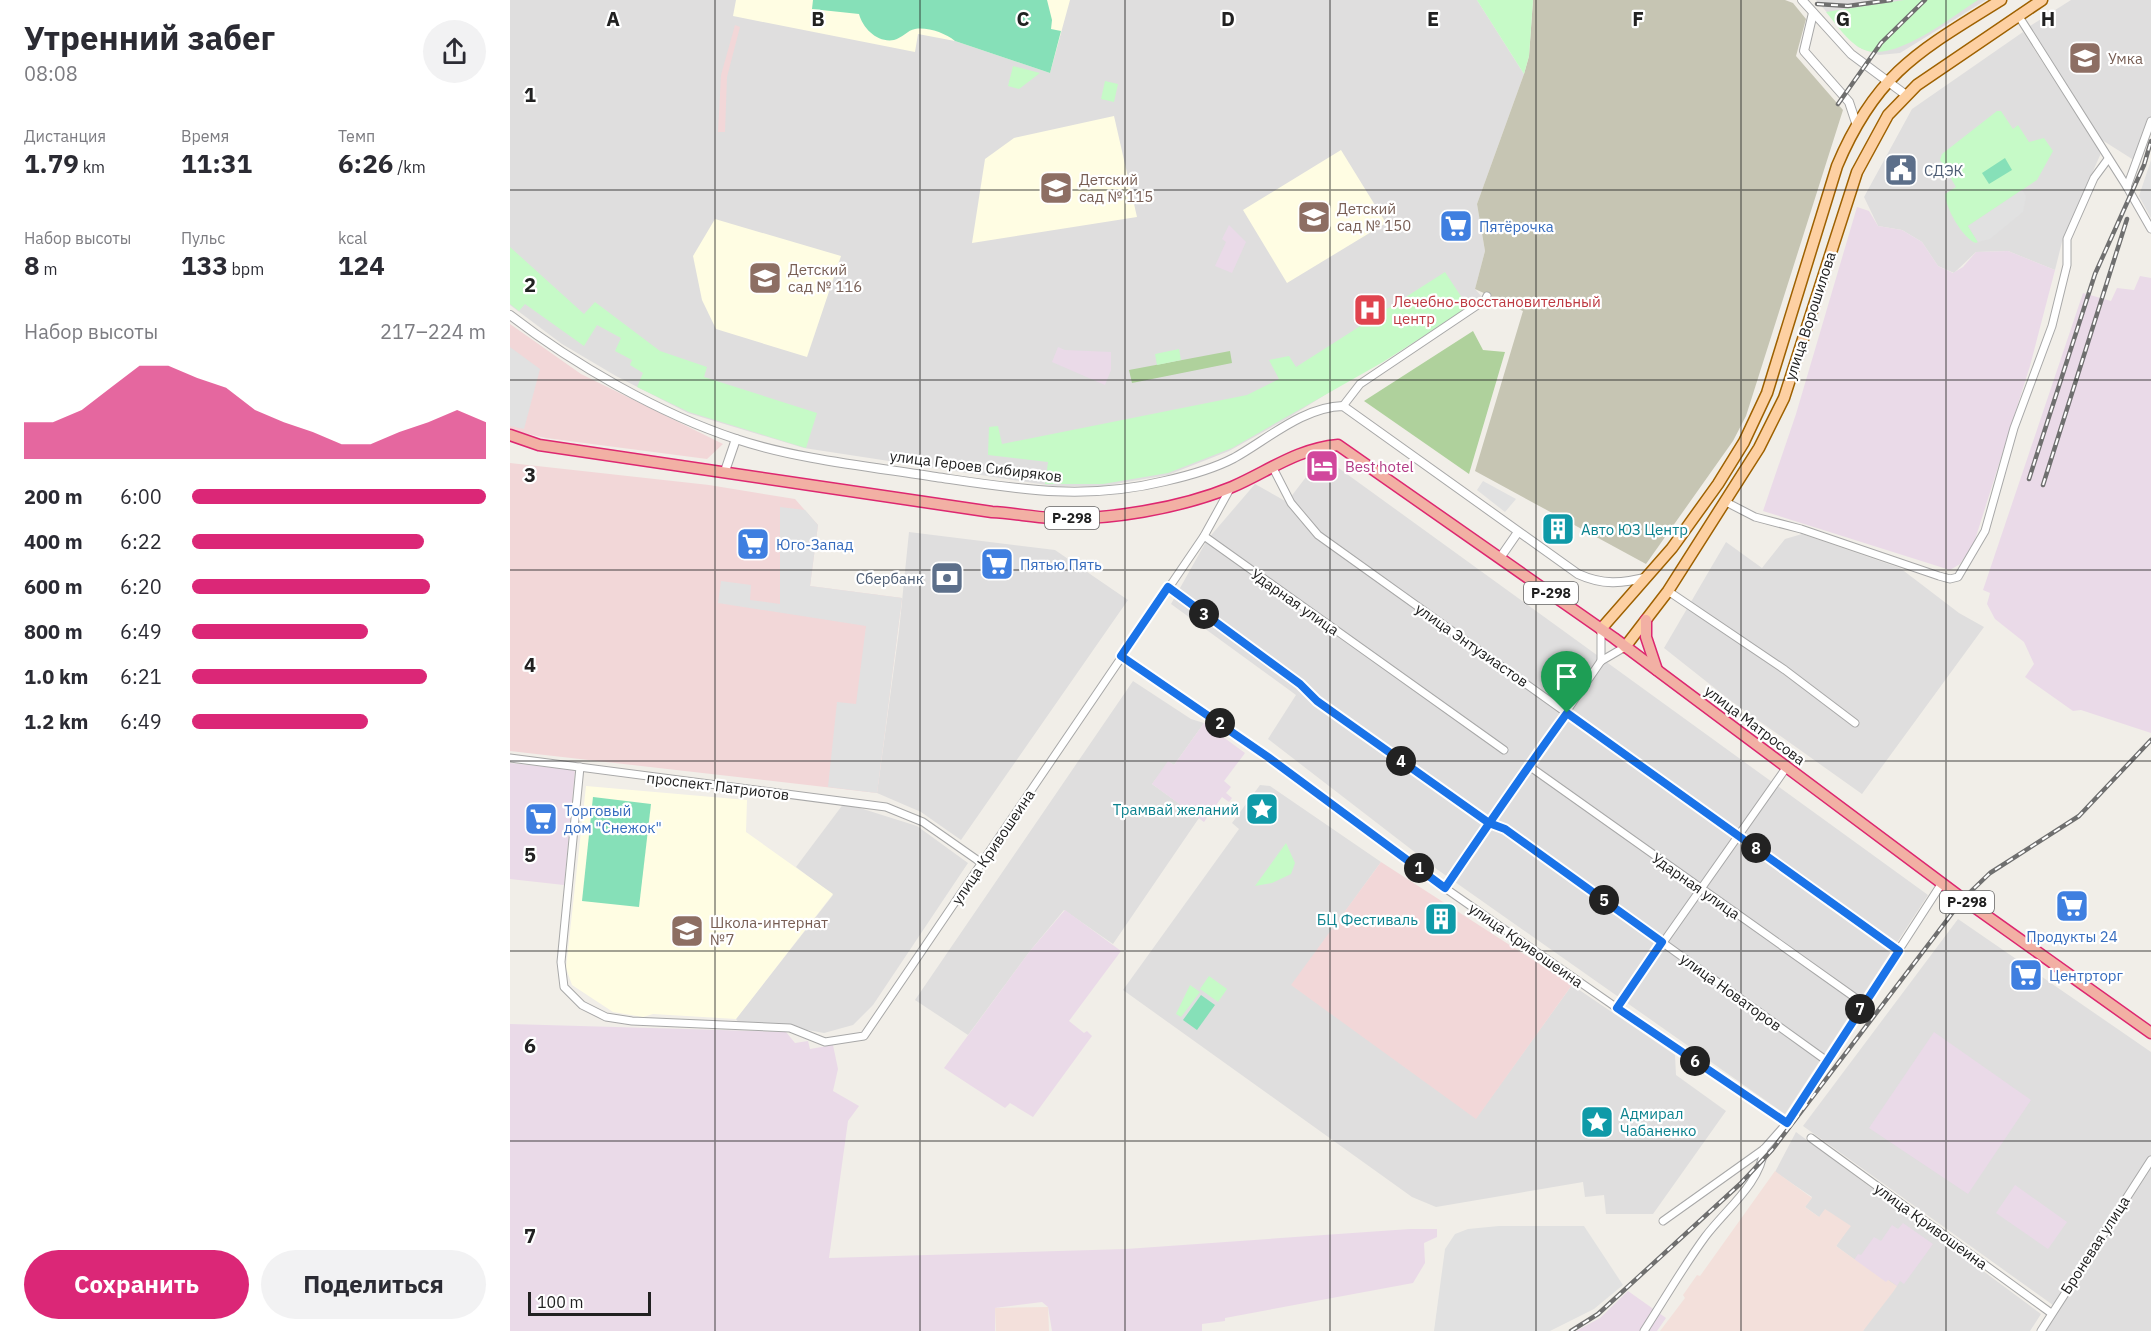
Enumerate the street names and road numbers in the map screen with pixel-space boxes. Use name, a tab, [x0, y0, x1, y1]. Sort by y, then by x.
street label: улица Ворошилова	[1780, 249, 1840, 383]
street label: улица Героев Сибиряков	[889, 446, 1063, 486]
road number: Р-298	[1045, 507, 1099, 529]
street label: Ударная улица	[1247, 565, 1343, 639]
road number: Р-298	[1524, 582, 1578, 604]
street label: улица Энтузиастов	[1412, 599, 1532, 691]
street label: улица Матросова	[1701, 681, 1809, 769]
street label: проспект Патриотов	[646, 768, 790, 804]
street label: улица Кривошеина	[947, 786, 1039, 908]
street label: Ударная улица	[1648, 849, 1744, 923]
road number: Р-298	[1940, 891, 1994, 913]
street label: улица Кривошеина	[1465, 898, 1587, 992]
street label: улица Новаторов	[1677, 949, 1785, 1035]
street label: улица Кривошеина	[1871, 1179, 1991, 1273]
street label: Броневая улица	[2056, 1192, 2134, 1298]

